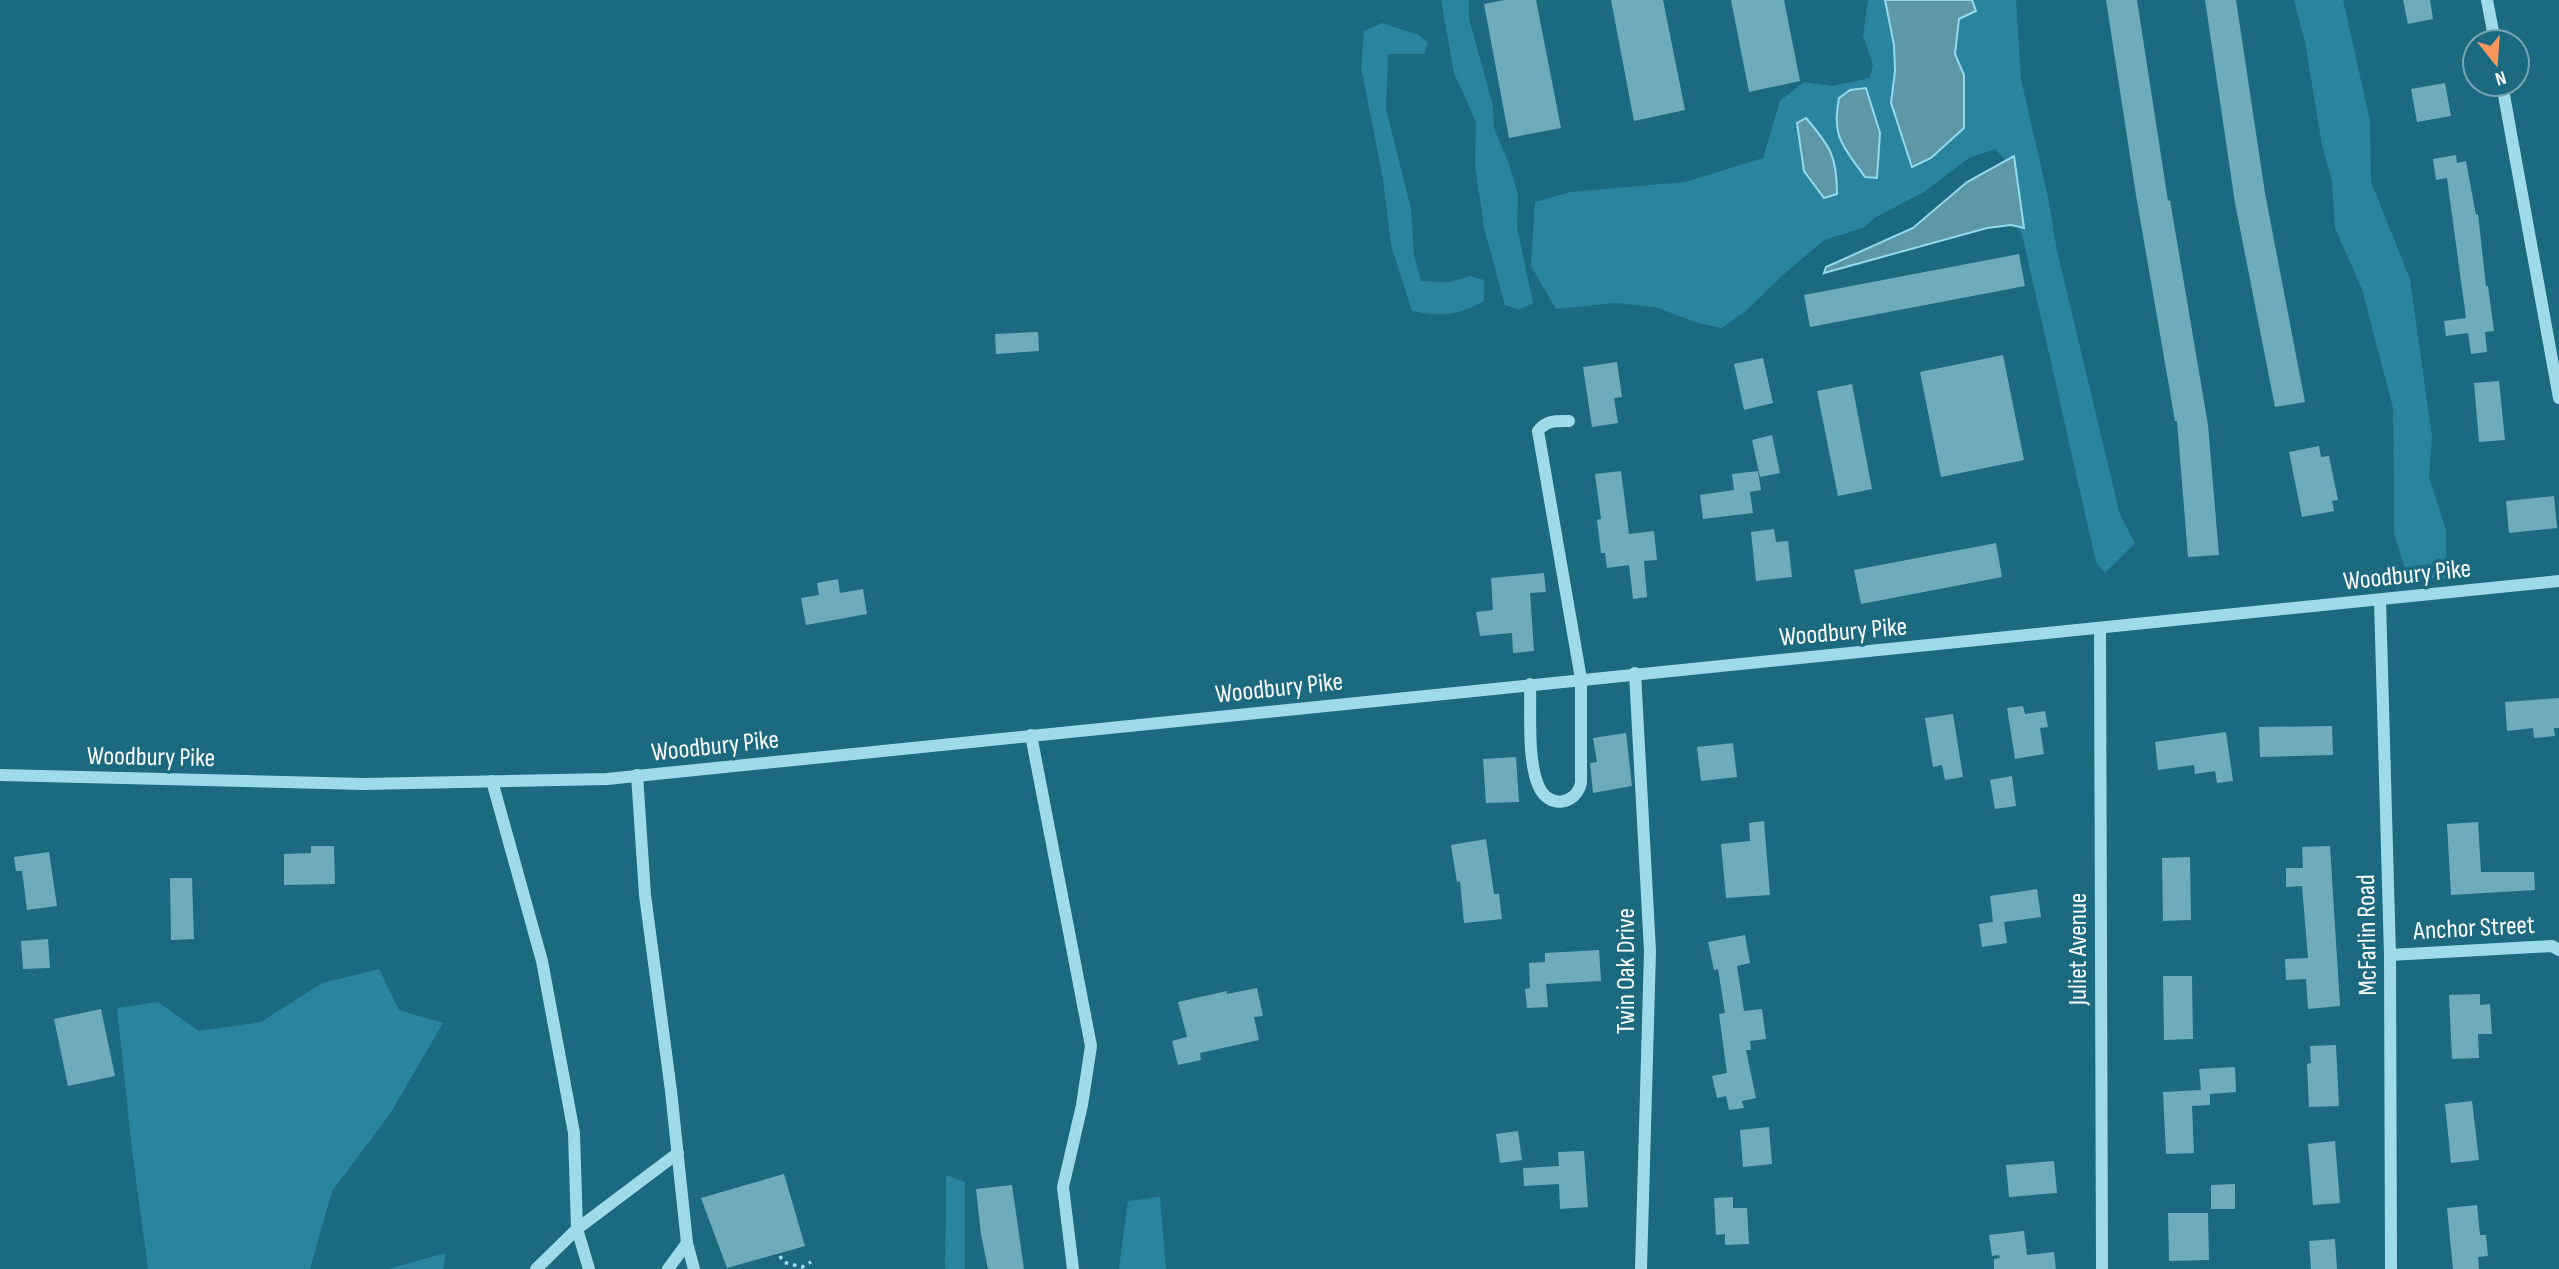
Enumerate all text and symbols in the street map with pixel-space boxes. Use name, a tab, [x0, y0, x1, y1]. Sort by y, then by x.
north arrow	[2461, 28, 2531, 98]
text: N	[2492, 65, 2509, 90]
street label: Woodbury Pike	[2342, 553, 2473, 598]
street label: Woodbury Pike	[1778, 611, 1908, 654]
street label: Woodbury Pike	[1214, 666, 1345, 711]
street label: Woodbury Pike	[650, 724, 781, 769]
street label: Woodbury Pike	[87, 741, 215, 774]
street label: McFarlin Road	[2351, 874, 2384, 996]
street label: Juliet Avenue	[2063, 893, 2094, 1006]
street label: Twin Oak Drive	[1611, 908, 1642, 1034]
street label: Anchor Street	[2412, 910, 2536, 947]

